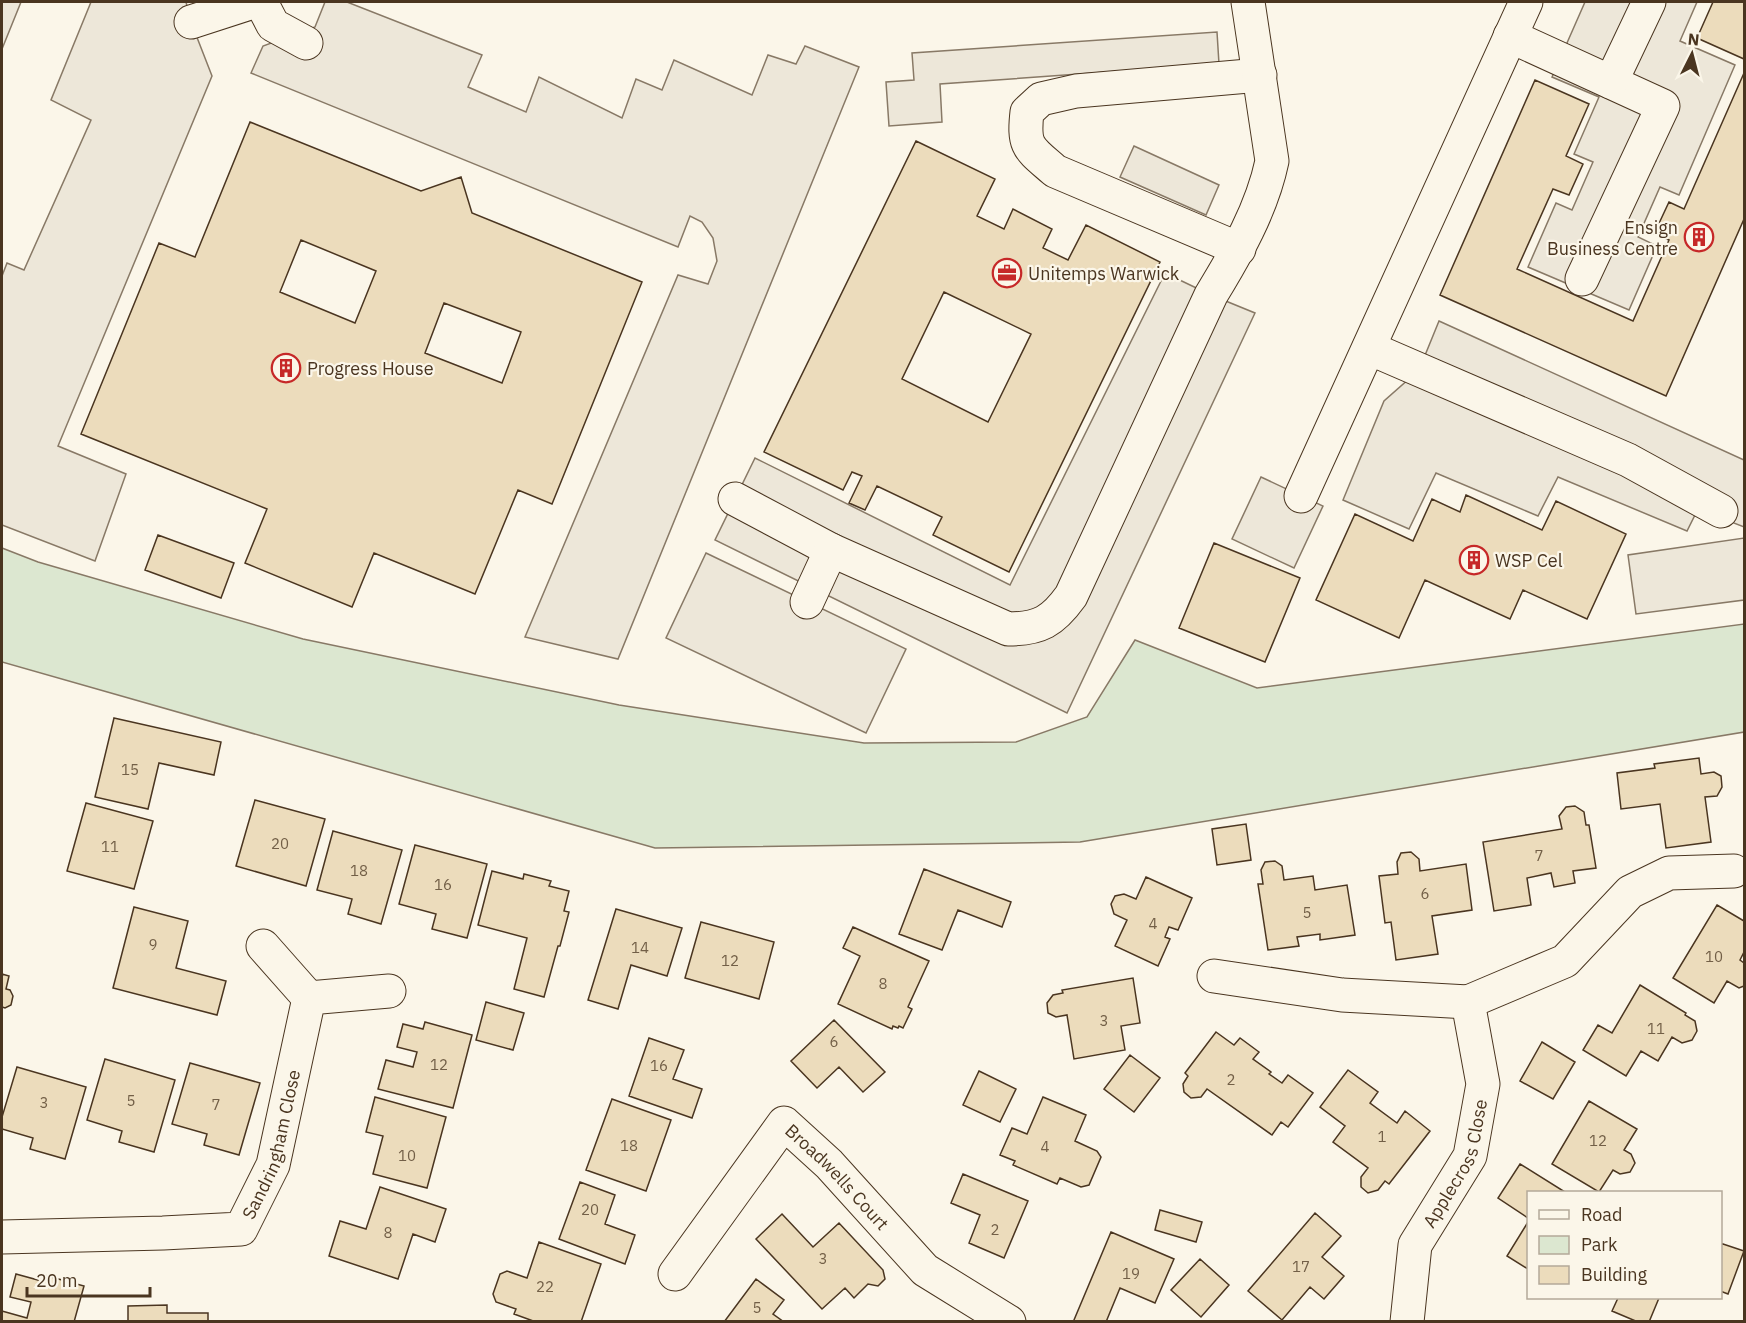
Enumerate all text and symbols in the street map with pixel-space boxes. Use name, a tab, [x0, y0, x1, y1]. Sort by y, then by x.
north arrow	[1662, 24, 1722, 84]
text: N	[1687, 29, 1700, 50]
place label: Ensign Business Centre	[1547, 216, 1678, 260]
building icon: Ensign Business Centre	[1683, 221, 1715, 253]
office icon: Unitemps Warwick	[991, 257, 1023, 289]
place label: Unitemps Warwick	[1028, 262, 1180, 285]
building icon: Progress House	[270, 352, 302, 384]
place label: Progress House	[307, 357, 434, 380]
building icon: WSP Cel	[1458, 544, 1490, 576]
place label: WSP Cel	[1495, 549, 1563, 572]
house number: 15	[121, 760, 139, 779]
house number: 20	[271, 834, 289, 853]
house number: 11	[101, 837, 119, 856]
house number: 7	[1534, 846, 1544, 865]
house number: 18	[350, 861, 368, 880]
house number: 16	[434, 875, 452, 894]
house number: 6	[1420, 884, 1430, 903]
house number: 5	[1302, 903, 1312, 922]
house number: 4	[1148, 914, 1158, 933]
house number: 9	[148, 935, 158, 954]
house number: 14	[631, 938, 649, 957]
house number: 10	[1705, 947, 1723, 966]
house number: 12	[721, 951, 739, 970]
house number: 8	[878, 974, 888, 993]
house number: 3	[1099, 1011, 1109, 1030]
house number: 11	[1647, 1019, 1665, 1038]
house number: 6	[829, 1032, 839, 1051]
house number: 12	[430, 1055, 448, 1074]
house number: 16	[650, 1056, 668, 1075]
street label: Sandringham Close	[236, 1067, 305, 1223]
house number: 2	[1226, 1070, 1236, 1089]
house number: 5	[126, 1091, 136, 1110]
house number: 3	[39, 1093, 49, 1112]
house number: 7	[211, 1095, 221, 1114]
street label: Applecross Close	[1417, 1097, 1492, 1232]
street label: Broadwells Court	[781, 1119, 894, 1234]
house number: 1	[1377, 1127, 1387, 1146]
house number: 12	[1589, 1131, 1607, 1150]
house number: 18	[620, 1136, 638, 1155]
house number: 4	[1040, 1137, 1050, 1156]
house number: 10	[398, 1146, 416, 1165]
legend	[1527, 1191, 1722, 1299]
house number: 20	[581, 1200, 599, 1219]
text: Road	[1581, 1203, 1622, 1226]
house number: 2	[990, 1220, 1000, 1239]
house number: 8	[383, 1223, 393, 1242]
text: Park	[1581, 1233, 1618, 1256]
house number: 3	[818, 1249, 828, 1268]
house number: 17	[1292, 1257, 1310, 1276]
scale bar	[27, 1260, 150, 1298]
text: Building	[1581, 1263, 1648, 1286]
house number: 19	[1122, 1264, 1140, 1283]
text: 20 m	[36, 1269, 78, 1292]
house number: 22	[536, 1277, 554, 1296]
house number: 5	[752, 1298, 762, 1317]

